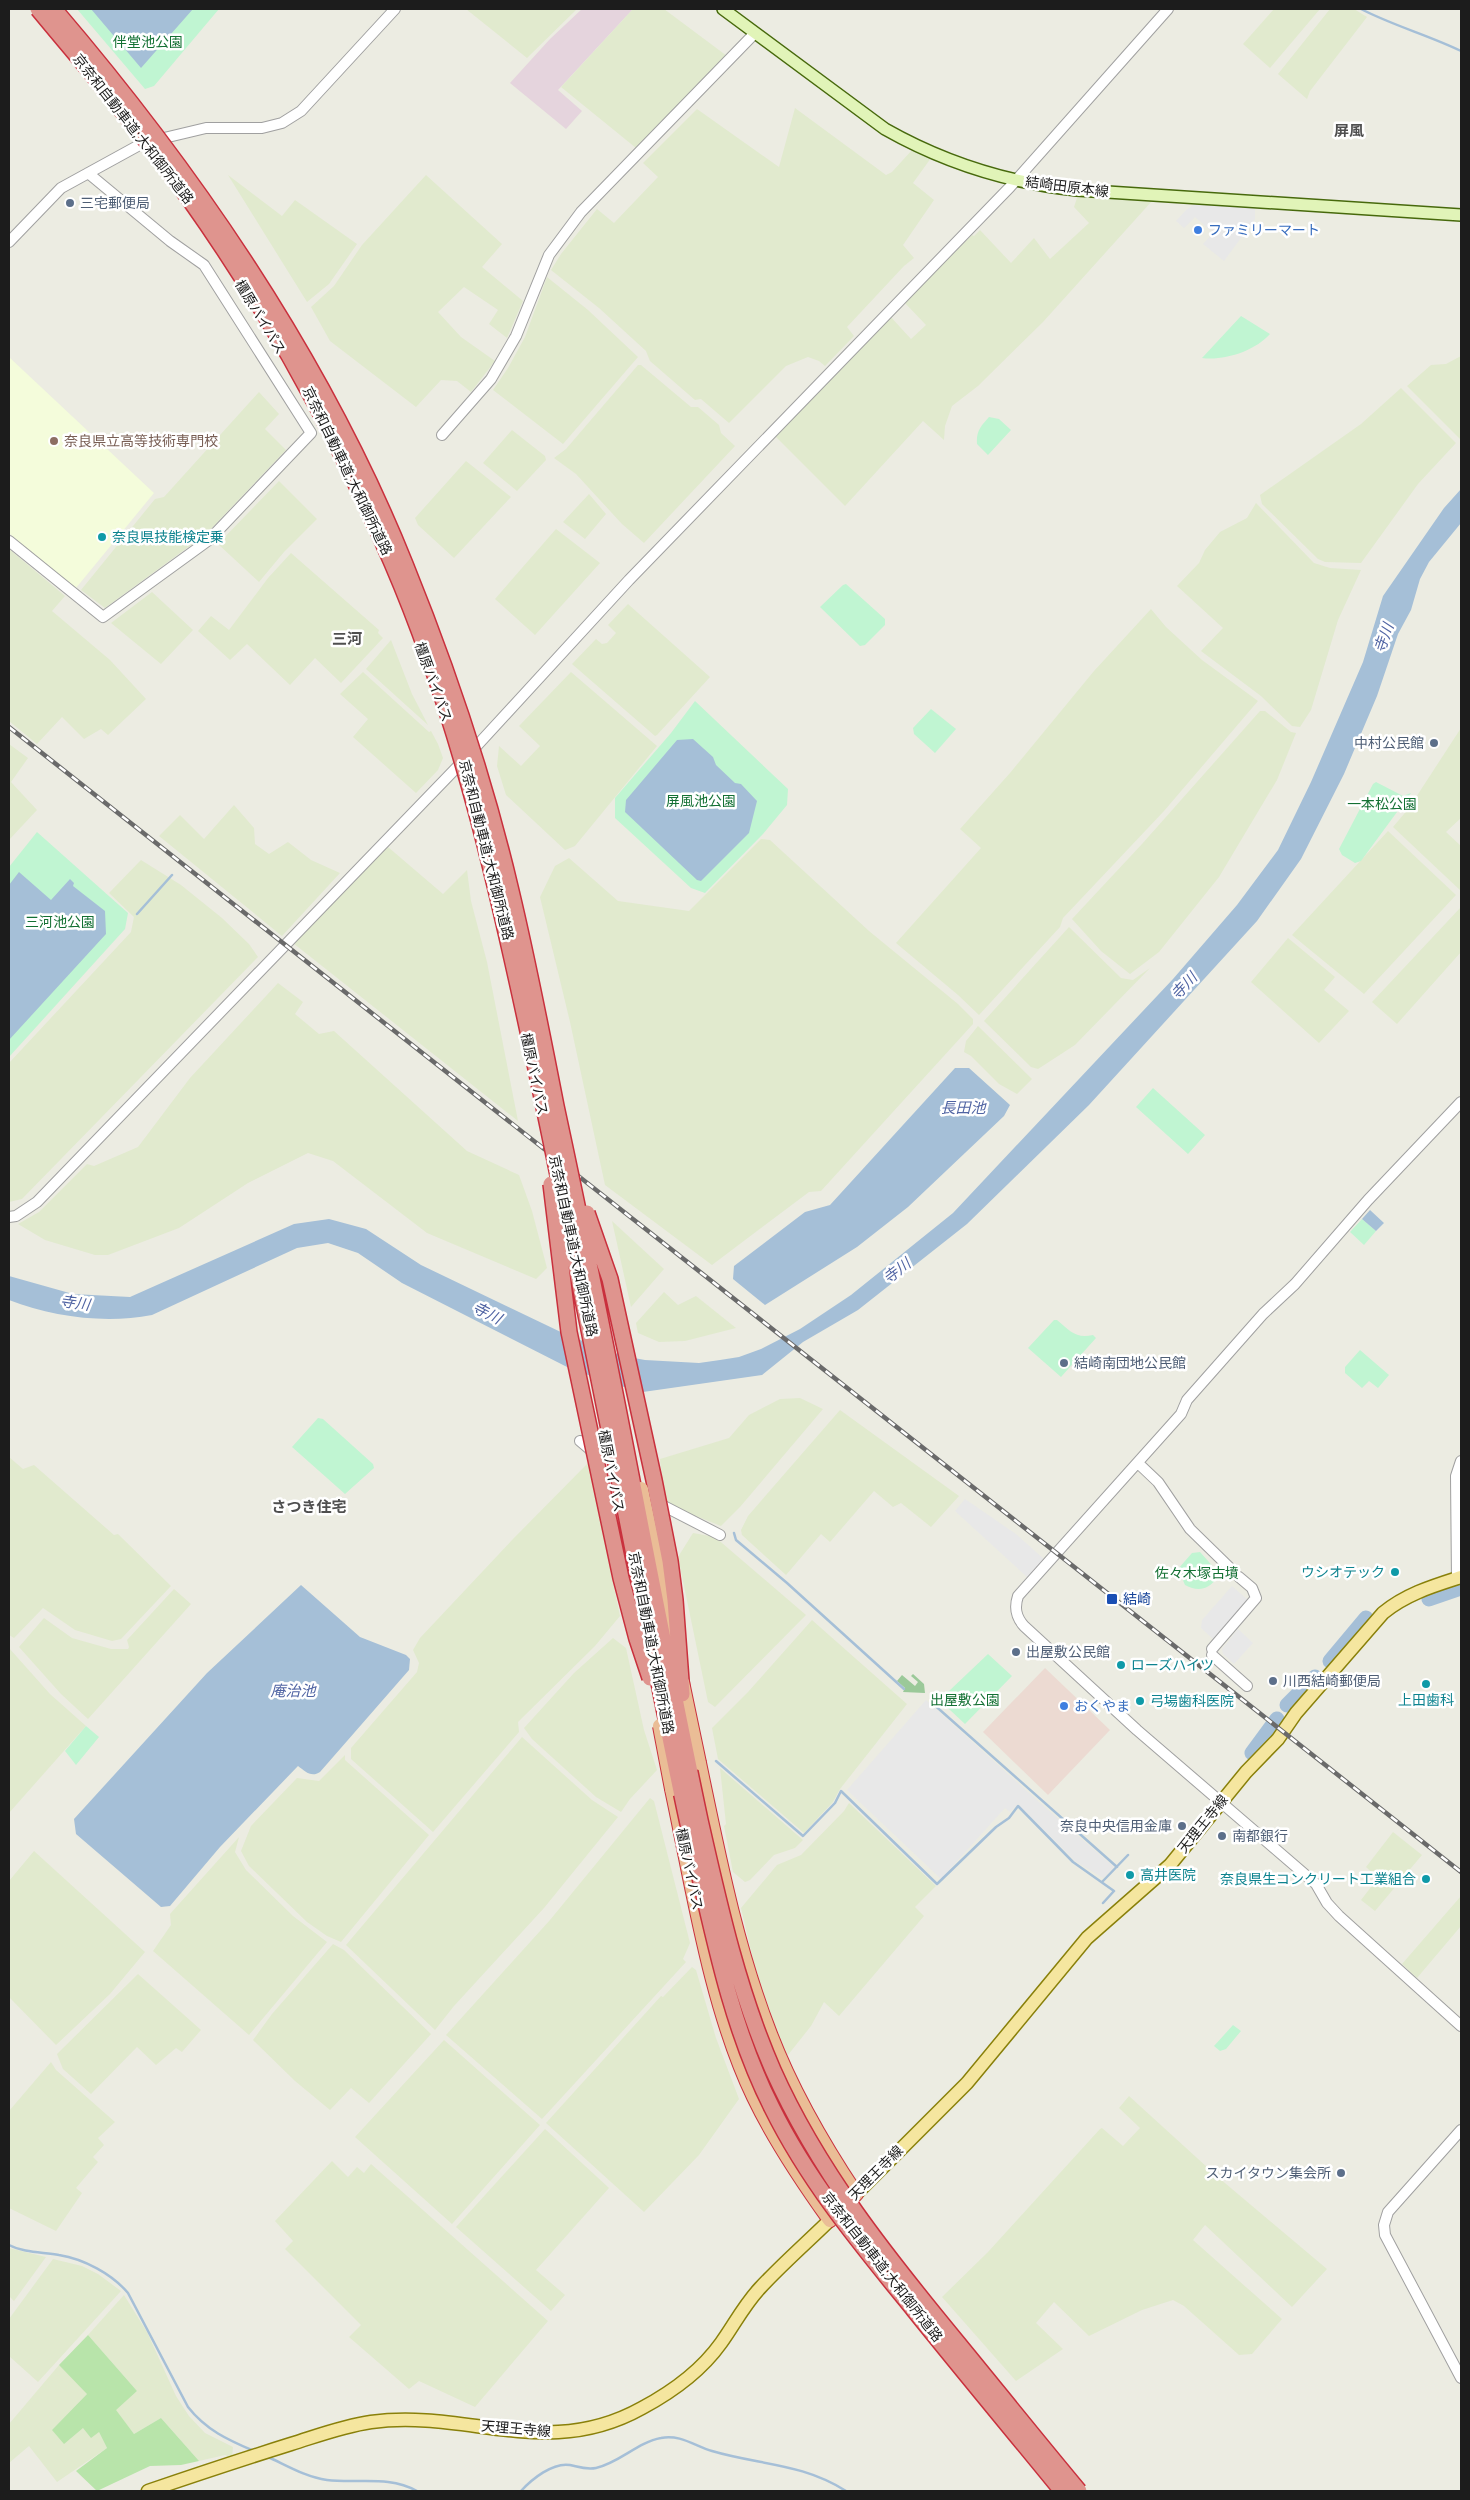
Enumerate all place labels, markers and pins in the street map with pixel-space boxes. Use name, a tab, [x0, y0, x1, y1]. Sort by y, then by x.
place label: 三宅郵便局	[80, 195, 150, 212]
marker: 三宅郵便局	[64, 197, 76, 209]
place label: ファミリーマート	[1208, 222, 1320, 239]
marker: ファミリーマート	[1192, 224, 1204, 236]
place label: 奈良県立高等技術専門校	[64, 433, 218, 450]
marker: 奈良県立高等技術専門校	[48, 435, 60, 447]
place label: 奈良県技能検定乗	[112, 529, 224, 546]
marker: 奈良県技能検定乗	[96, 531, 108, 543]
place label: 中村公民館	[1354, 735, 1424, 752]
marker: 中村公民館	[1428, 737, 1440, 749]
place label: 結崎南団地公民館	[1074, 1355, 1186, 1372]
marker: 結崎南団地公民館	[1058, 1357, 1070, 1369]
place label: ウシオテック	[1301, 1564, 1385, 1581]
marker: ウシオテック	[1389, 1566, 1401, 1578]
place label: 結崎	[1123, 1591, 1151, 1608]
marker: 結崎	[1105, 1592, 1119, 1606]
place label: 出屋敷公民館	[1026, 1644, 1110, 1661]
marker: 出屋敷公民館	[1010, 1646, 1022, 1658]
place label: ローズハイツ	[1131, 1657, 1214, 1674]
marker: ローズハイツ	[1115, 1659, 1127, 1671]
place label: 川西結崎郵便局	[1283, 1673, 1381, 1690]
marker: 川西結崎郵便局	[1267, 1675, 1279, 1687]
marker: 上田歯科	[1420, 1678, 1432, 1690]
place label: 上田歯科	[1398, 1692, 1454, 1709]
place label: 弓場歯科医院	[1150, 1693, 1234, 1710]
marker: 弓場歯科医院	[1134, 1695, 1146, 1707]
place label: おくやま	[1074, 1698, 1130, 1715]
marker: おくやま	[1058, 1700, 1070, 1712]
place label: 奈良中央信用金庫	[1060, 1818, 1172, 1835]
marker: 奈良中央信用金庫	[1176, 1820, 1188, 1832]
place label: 南都銀行	[1232, 1828, 1288, 1845]
marker: 南都銀行	[1216, 1830, 1228, 1842]
place label: 高井医院	[1140, 1867, 1196, 1884]
marker: 高井医院	[1124, 1869, 1136, 1881]
place label: 奈良県生コンクリート工業組合	[1220, 1871, 1416, 1888]
marker: 奈良県生コンクリート工業組合	[1420, 1873, 1432, 1885]
place label: スカイタウン集会所	[1206, 2165, 1331, 2182]
marker: スカイタウン集会所	[1335, 2167, 1347, 2179]

